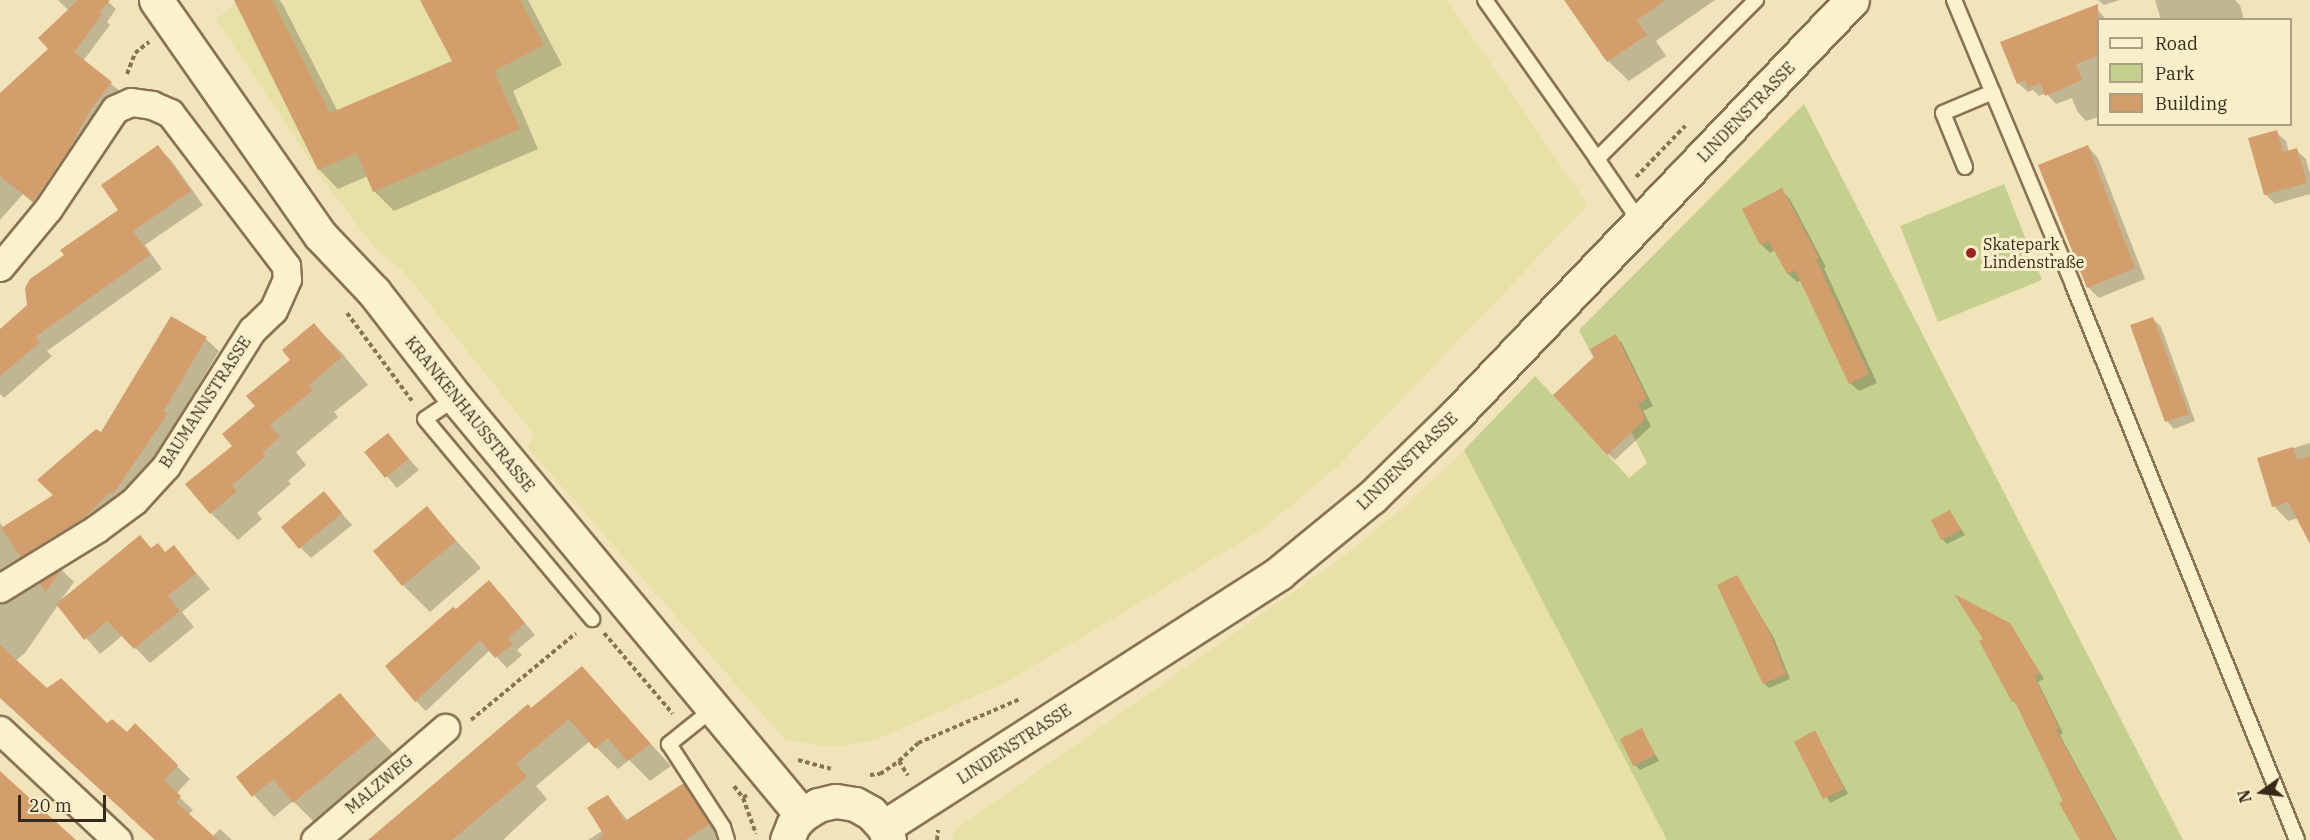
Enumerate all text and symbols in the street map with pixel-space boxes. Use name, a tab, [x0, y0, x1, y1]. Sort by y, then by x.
legend	[2097, 18, 2292, 126]
text: Road	[2155, 32, 2198, 55]
street label: LINDENSTRASSE	[1693, 58, 1799, 166]
text: Park	[2155, 62, 2194, 85]
text: Building	[2155, 92, 2227, 115]
place label: Skatepark Lindenstraße	[1983, 234, 2084, 272]
marker: Skatepark Lindenstraße	[1964, 246, 1978, 260]
street label: KRANKENHAUSSTRASSE	[401, 332, 539, 496]
street label: BAUMANNSTRASSE	[155, 333, 255, 471]
street label: LINDENSTRASSE	[1353, 408, 1461, 514]
street label: LINDENSTRASSE	[953, 700, 1075, 788]
street label: MALZWEG	[341, 750, 417, 818]
north arrow	[2232, 762, 2292, 822]
scale bar	[21, 783, 110, 821]
text: N	[2233, 788, 2256, 805]
text: 20 m	[29, 794, 72, 817]

